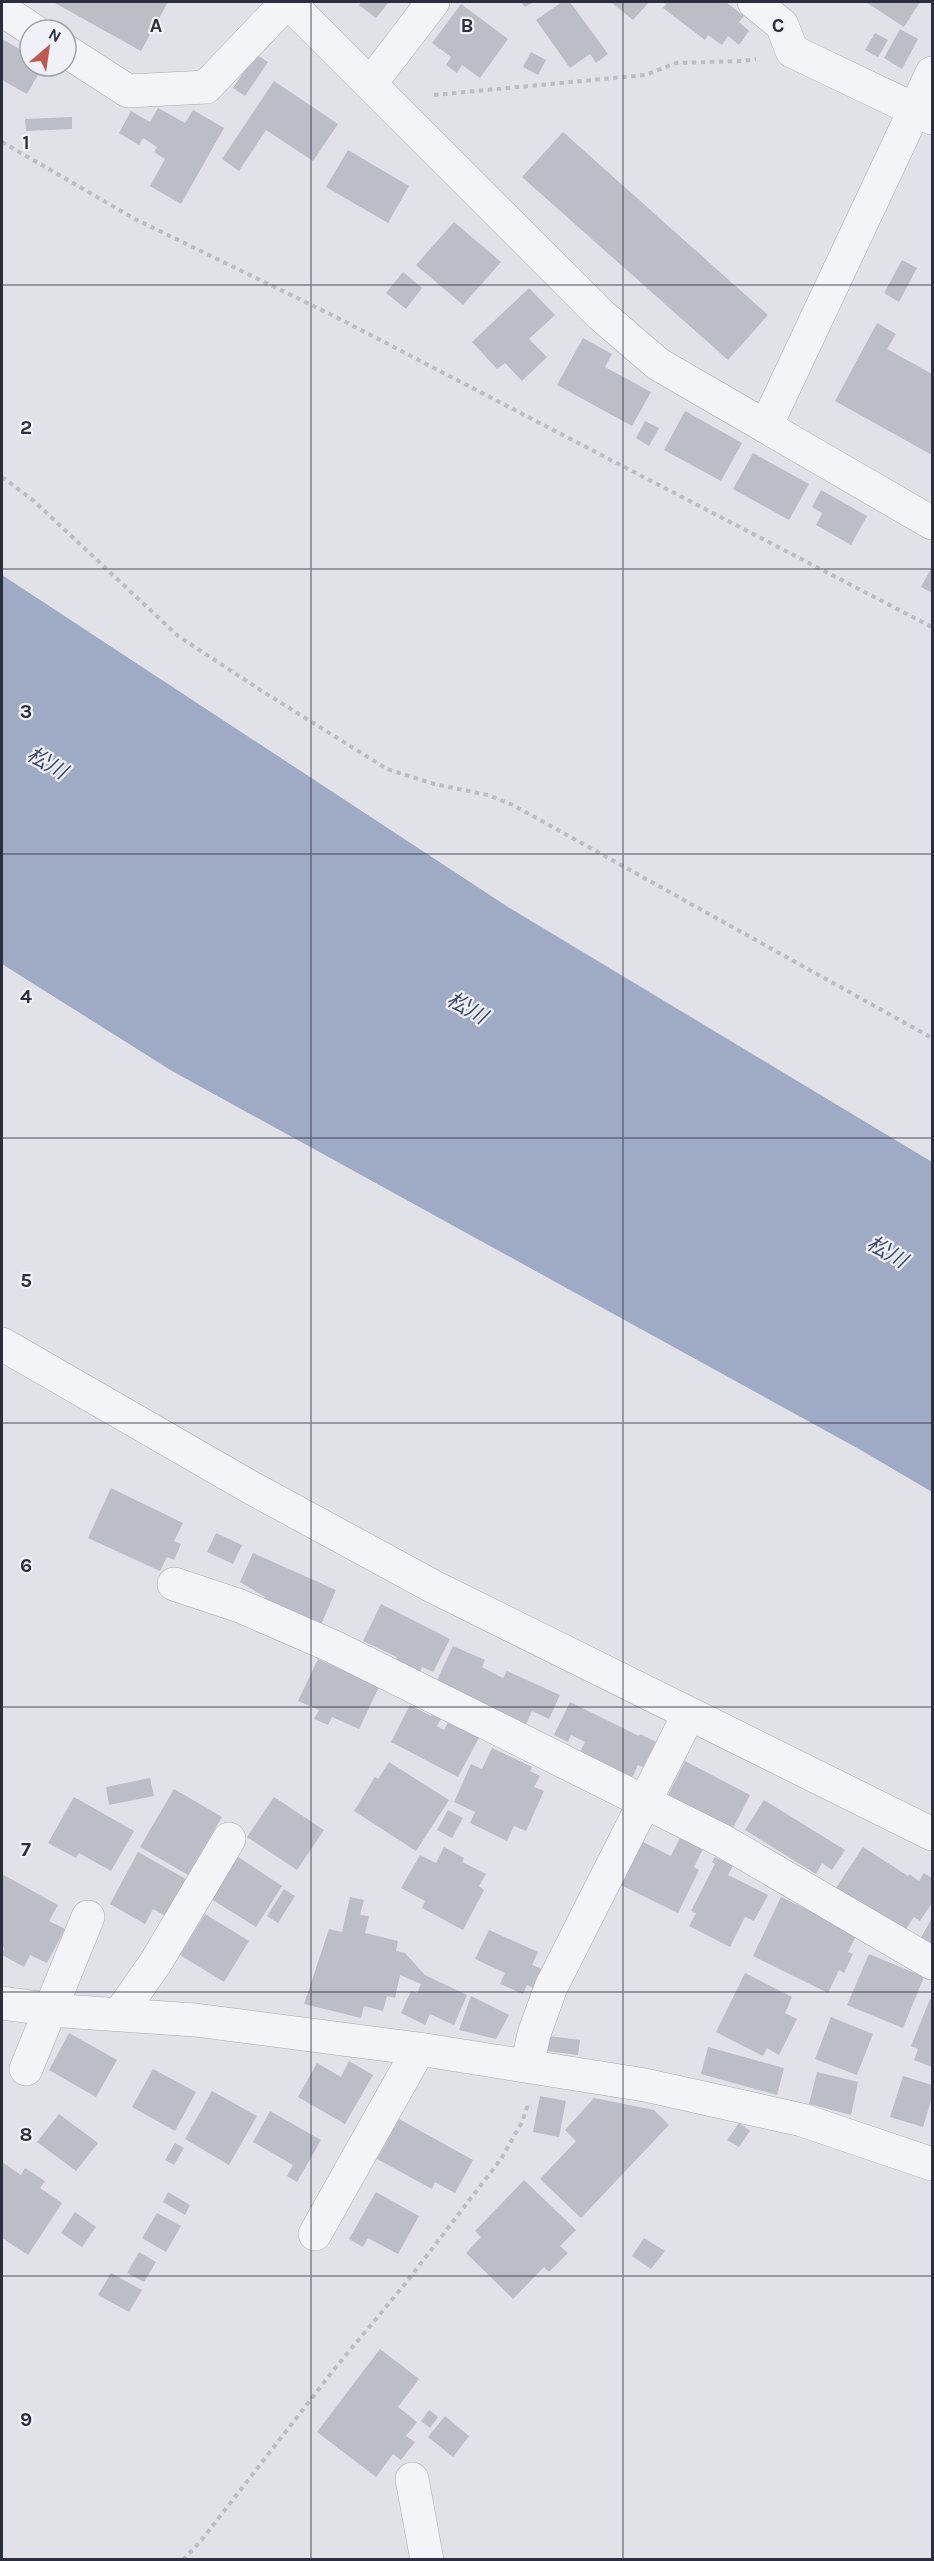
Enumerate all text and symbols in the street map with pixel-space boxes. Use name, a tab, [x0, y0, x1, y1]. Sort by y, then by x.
text: A	[150, 14, 163, 37]
text: B	[461, 14, 473, 37]
text: C	[772, 14, 784, 37]
north arrow	[18, 18, 78, 78]
text: N	[45, 24, 65, 46]
text: 1	[22, 131, 30, 154]
text: 2	[20, 416, 32, 439]
text: 3	[20, 700, 32, 723]
water label: 松川	[23, 742, 73, 785]
text: 4	[20, 985, 32, 1008]
water label: 松川	[443, 987, 493, 1030]
water label: 松川	[863, 1231, 913, 1274]
text: 5	[20, 1269, 32, 1292]
text: 6	[20, 1554, 32, 1577]
text: 7	[21, 1838, 31, 1861]
text: 8	[20, 2123, 32, 2146]
text: 9	[20, 2408, 32, 2431]

